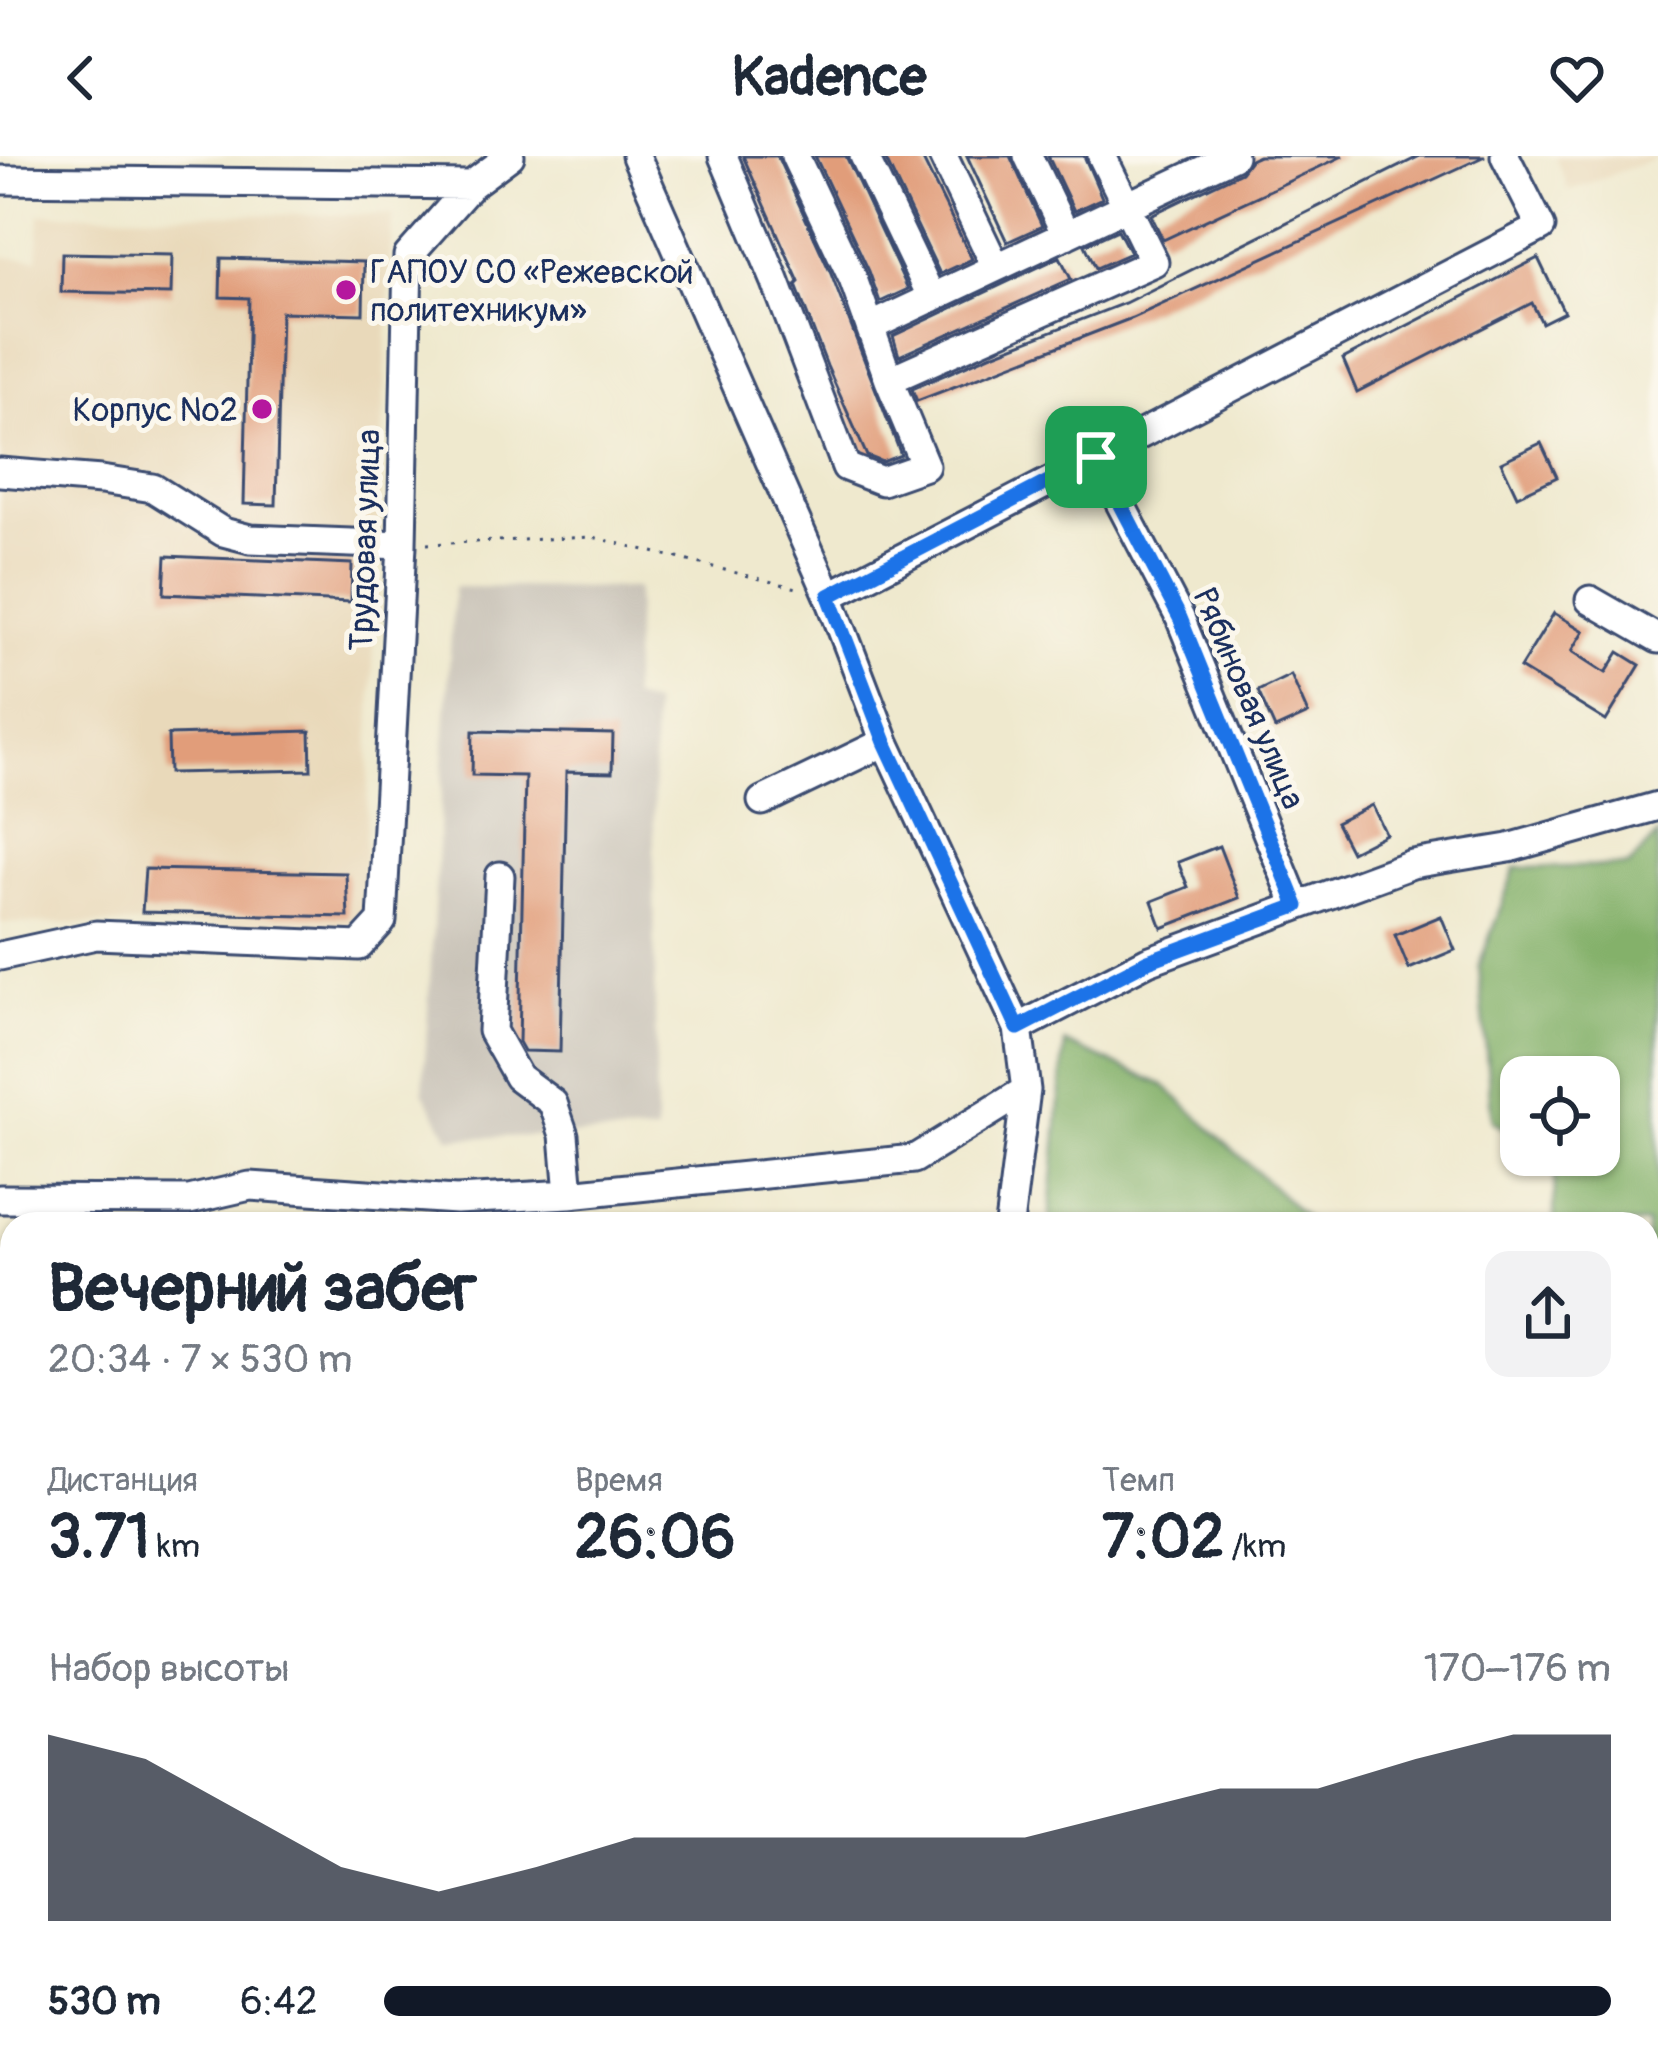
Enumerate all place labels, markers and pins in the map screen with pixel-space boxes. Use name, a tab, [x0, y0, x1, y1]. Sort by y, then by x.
place label: ГАПОУ СО «Режевской политехникум»	[370, 252, 694, 331]
marker: ГАПОУ СО «Режевской политехникум»	[333, 277, 359, 303]
place label: Корпус №2	[72, 390, 238, 431]
marker: Корпус №2	[249, 396, 275, 422]
pin	[1045, 406, 1147, 508]

